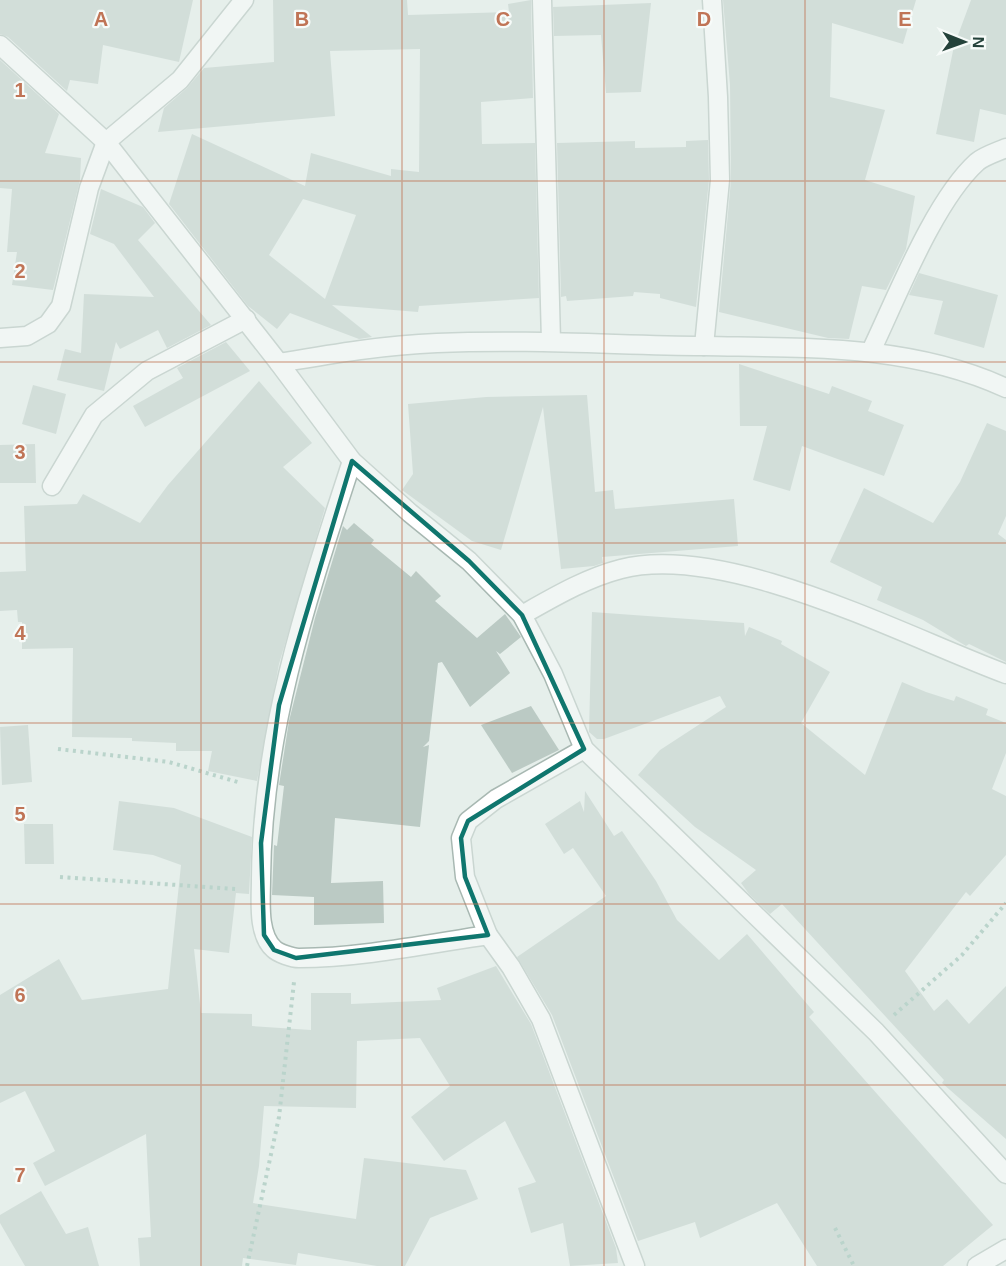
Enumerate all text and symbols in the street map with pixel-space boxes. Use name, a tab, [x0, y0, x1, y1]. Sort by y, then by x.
text: A	[94, 8, 108, 30]
text: B	[295, 8, 309, 30]
text: C	[496, 8, 510, 30]
text: D	[697, 8, 711, 30]
text: E	[898, 8, 912, 30]
north arrow	[934, 12, 994, 72]
text: N	[970, 36, 987, 48]
text: 1	[14, 79, 26, 101]
text: 2	[14, 260, 26, 282]
text: 3	[14, 441, 26, 463]
text: 4	[14, 622, 26, 644]
text: 5	[14, 803, 26, 825]
text: 6	[14, 984, 26, 1006]
text: 7	[14, 1164, 26, 1186]

